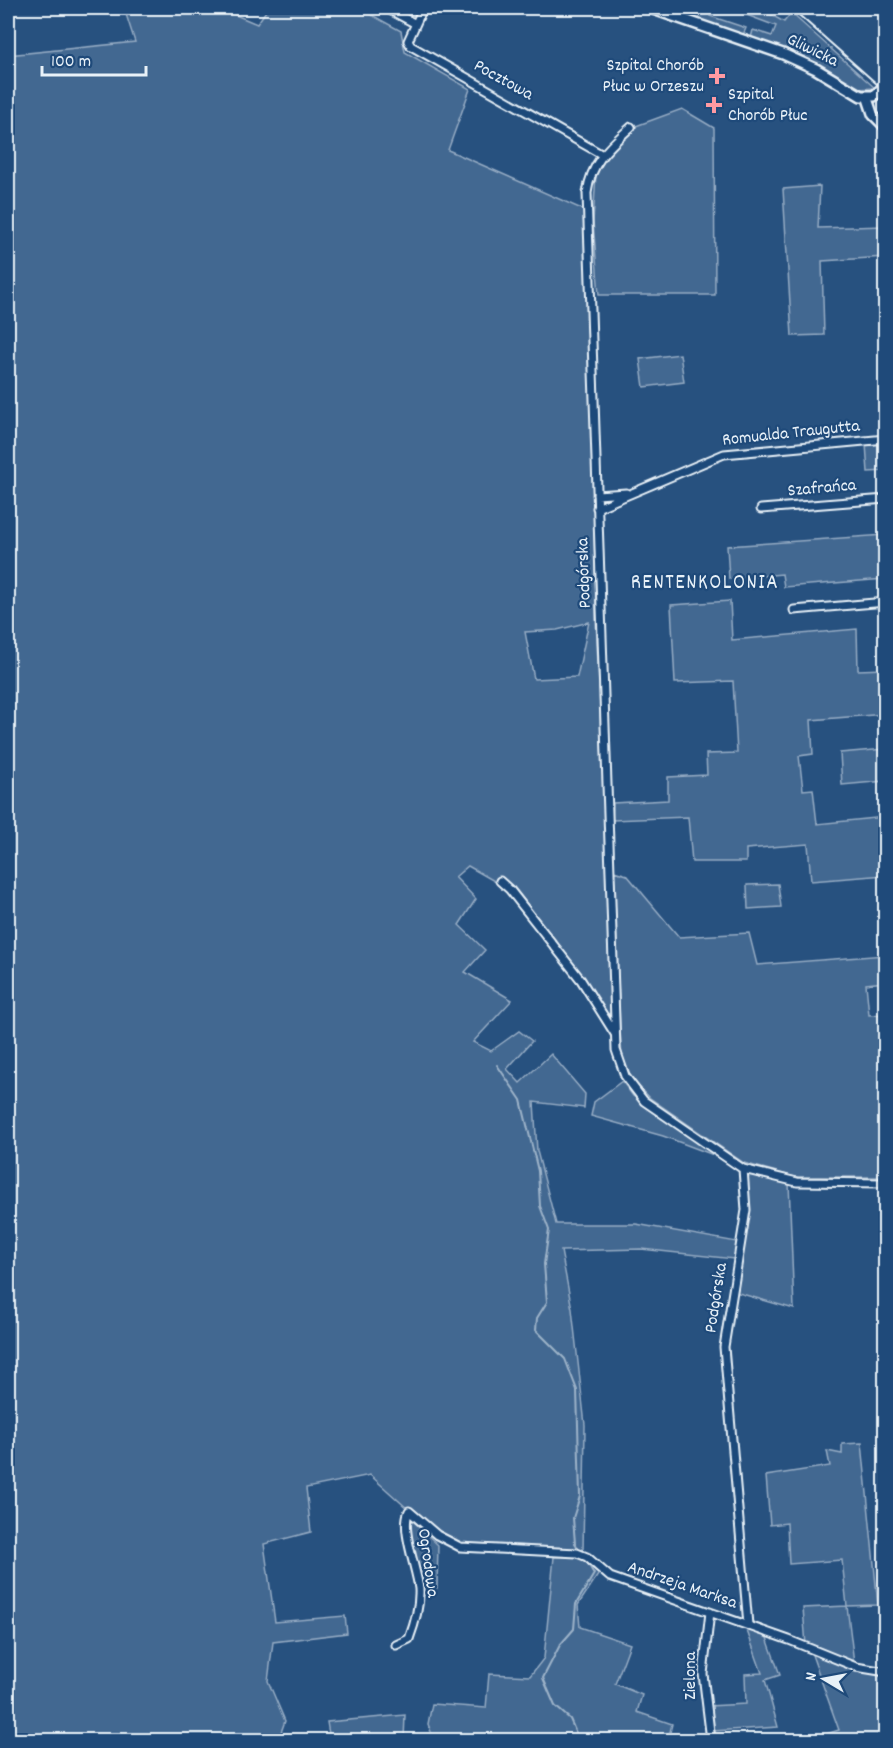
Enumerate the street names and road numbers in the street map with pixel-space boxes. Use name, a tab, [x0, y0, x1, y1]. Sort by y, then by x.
street label: Gliwicka	[782, 28, 843, 74]
street label: Pocztowa	[469, 54, 538, 108]
street label: Romualda Traugutta	[721, 414, 862, 454]
street label: Szafrańca	[787, 474, 858, 504]
street label: Podgórska	[571, 537, 599, 609]
street label: Podgórska	[699, 1261, 735, 1335]
street label: Ogrodowa	[410, 1527, 444, 1600]
street label: Andrzeja Marksa	[624, 1556, 741, 1617]
street label: Zielona	[679, 1651, 704, 1700]

